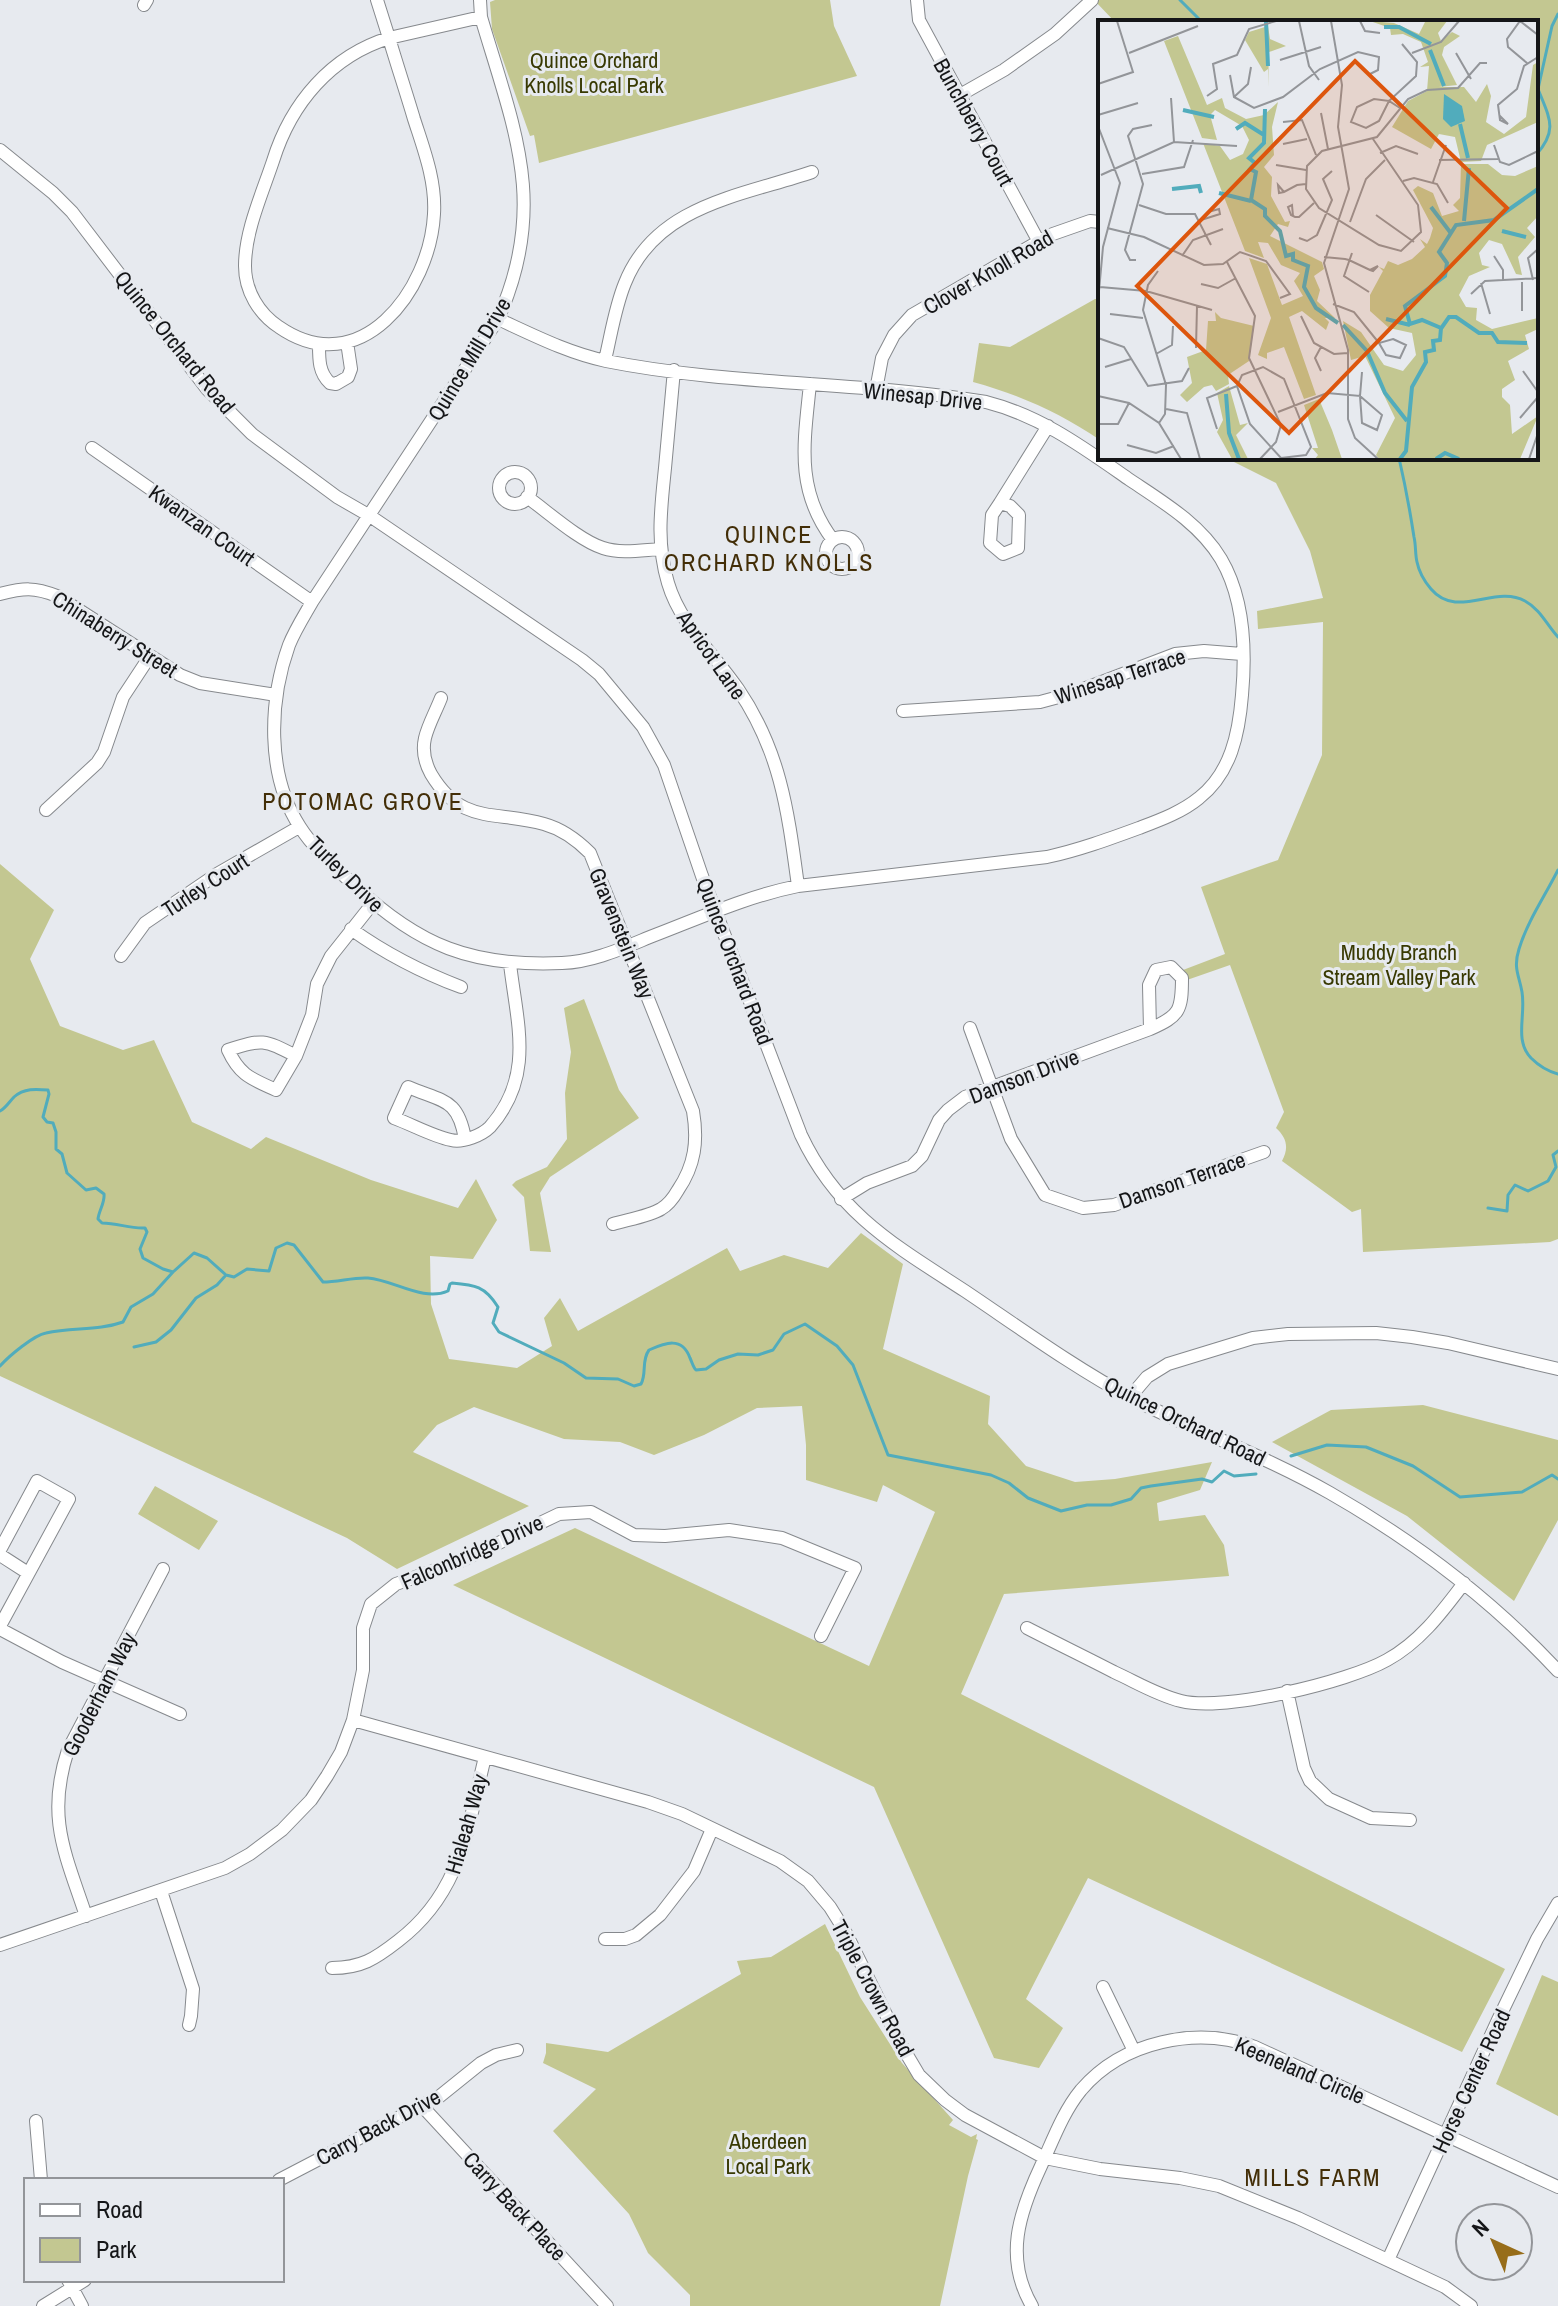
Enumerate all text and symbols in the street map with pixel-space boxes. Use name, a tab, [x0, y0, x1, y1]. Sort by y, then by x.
inset map	[1098, 20, 1538, 460]
park label: Quince Orchard Knolls Local Park	[524, 45, 665, 100]
street label: Bunchberry Court	[927, 53, 1021, 191]
street label: Clover Knoll Road	[918, 223, 1058, 321]
street label: Quince Orchard Road	[108, 264, 242, 420]
street label: Quince Mill Drive	[420, 292, 518, 426]
street label: Winesap Drive	[862, 375, 984, 417]
street label: Kwanzan Court	[143, 477, 261, 573]
district label: QUINCE ORCHARD KNOLLS	[664, 518, 874, 578]
street label: Chinaberry Street	[47, 584, 183, 684]
street label: Apricot Lane	[670, 604, 754, 706]
street label: Winesap Terrace	[1051, 641, 1189, 711]
district label: POTOMAC GROVE	[262, 785, 464, 817]
street label: Turley Drive	[301, 829, 391, 919]
street label: Turley Court	[156, 846, 254, 924]
street label: Gravenstein Way	[582, 863, 662, 1003]
street label: Quince Orchard Road	[689, 873, 781, 1049]
park label: Muddy Branch Stream Valley Park	[1322, 937, 1477, 992]
street label: Damson Drive	[965, 1041, 1083, 1111]
street label: Damson Terrace	[1115, 1144, 1249, 1216]
street label: Quince Orchard Road	[1099, 1369, 1271, 1473]
street label: Falconbridge Drive	[396, 1507, 548, 1597]
street label: Gooderham Way	[55, 1627, 143, 1761]
street label: Hialeah Way	[437, 1771, 495, 1877]
street label: Triple Crown Road	[824, 1914, 922, 2062]
street label: Horse Center Road	[1425, 2004, 1517, 2158]
street label: Keeneland Circle	[1230, 2029, 1370, 2111]
street label: Carry Back Drive	[310, 2082, 446, 2172]
park label: Aberdeen Local Park	[725, 2126, 812, 2181]
street label: Carry Back Place	[457, 2145, 573, 2267]
district label: MILLS FARM	[1244, 2161, 1382, 2193]
legend	[24, 2178, 284, 2282]
text: Road	[96, 2193, 143, 2225]
north arrow	[1454, 2202, 1534, 2282]
text: N	[1465, 2212, 1495, 2243]
text: Park	[96, 2233, 137, 2265]

